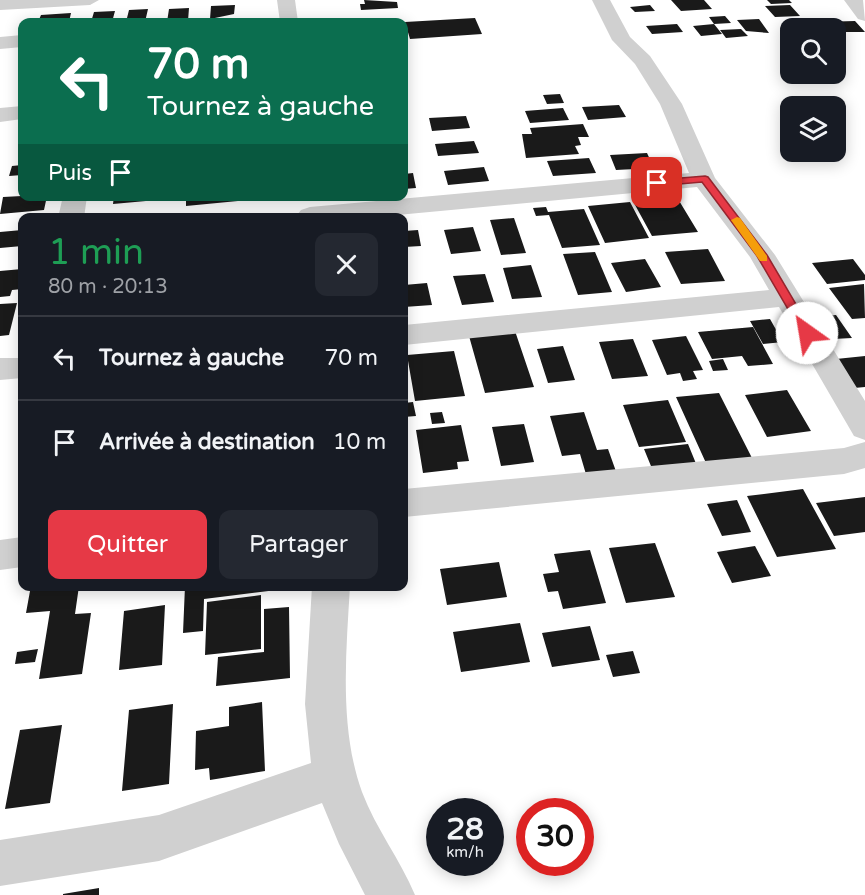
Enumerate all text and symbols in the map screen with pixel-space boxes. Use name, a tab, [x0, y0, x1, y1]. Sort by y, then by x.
map controls	[780, 18, 846, 162]
button: search	[780, 18, 846, 84]
text: 70 m	[147, 39, 249, 90]
icon: left	[48, 42, 126, 120]
text: Tournez à gauche	[147, 90, 374, 123]
button: layers	[780, 96, 846, 162]
icon: arrive	[104, 156, 137, 189]
pin	[631, 157, 682, 208]
text: Puis	[48, 160, 92, 186]
icon: arrive	[640, 166, 673, 199]
text: 1 min	[48, 231, 144, 274]
button: close	[315, 233, 378, 296]
text: 80 m · 20:13	[48, 275, 168, 299]
position arrow	[775, 301, 839, 365]
icon: left	[48, 342, 81, 375]
text: Tournez à gauche	[99, 345, 284, 371]
text: 70 m	[324, 345, 378, 371]
icon: arrive	[48, 426, 81, 459]
text: Arrivée à destination	[99, 429, 315, 455]
text: 10 m	[333, 429, 386, 455]
button: Quitter	[48, 510, 207, 579]
button: Partager	[219, 510, 378, 579]
speed limit sign: 30	[516, 798, 594, 876]
text: 28	[446, 811, 484, 848]
text: km/h	[446, 843, 484, 861]

